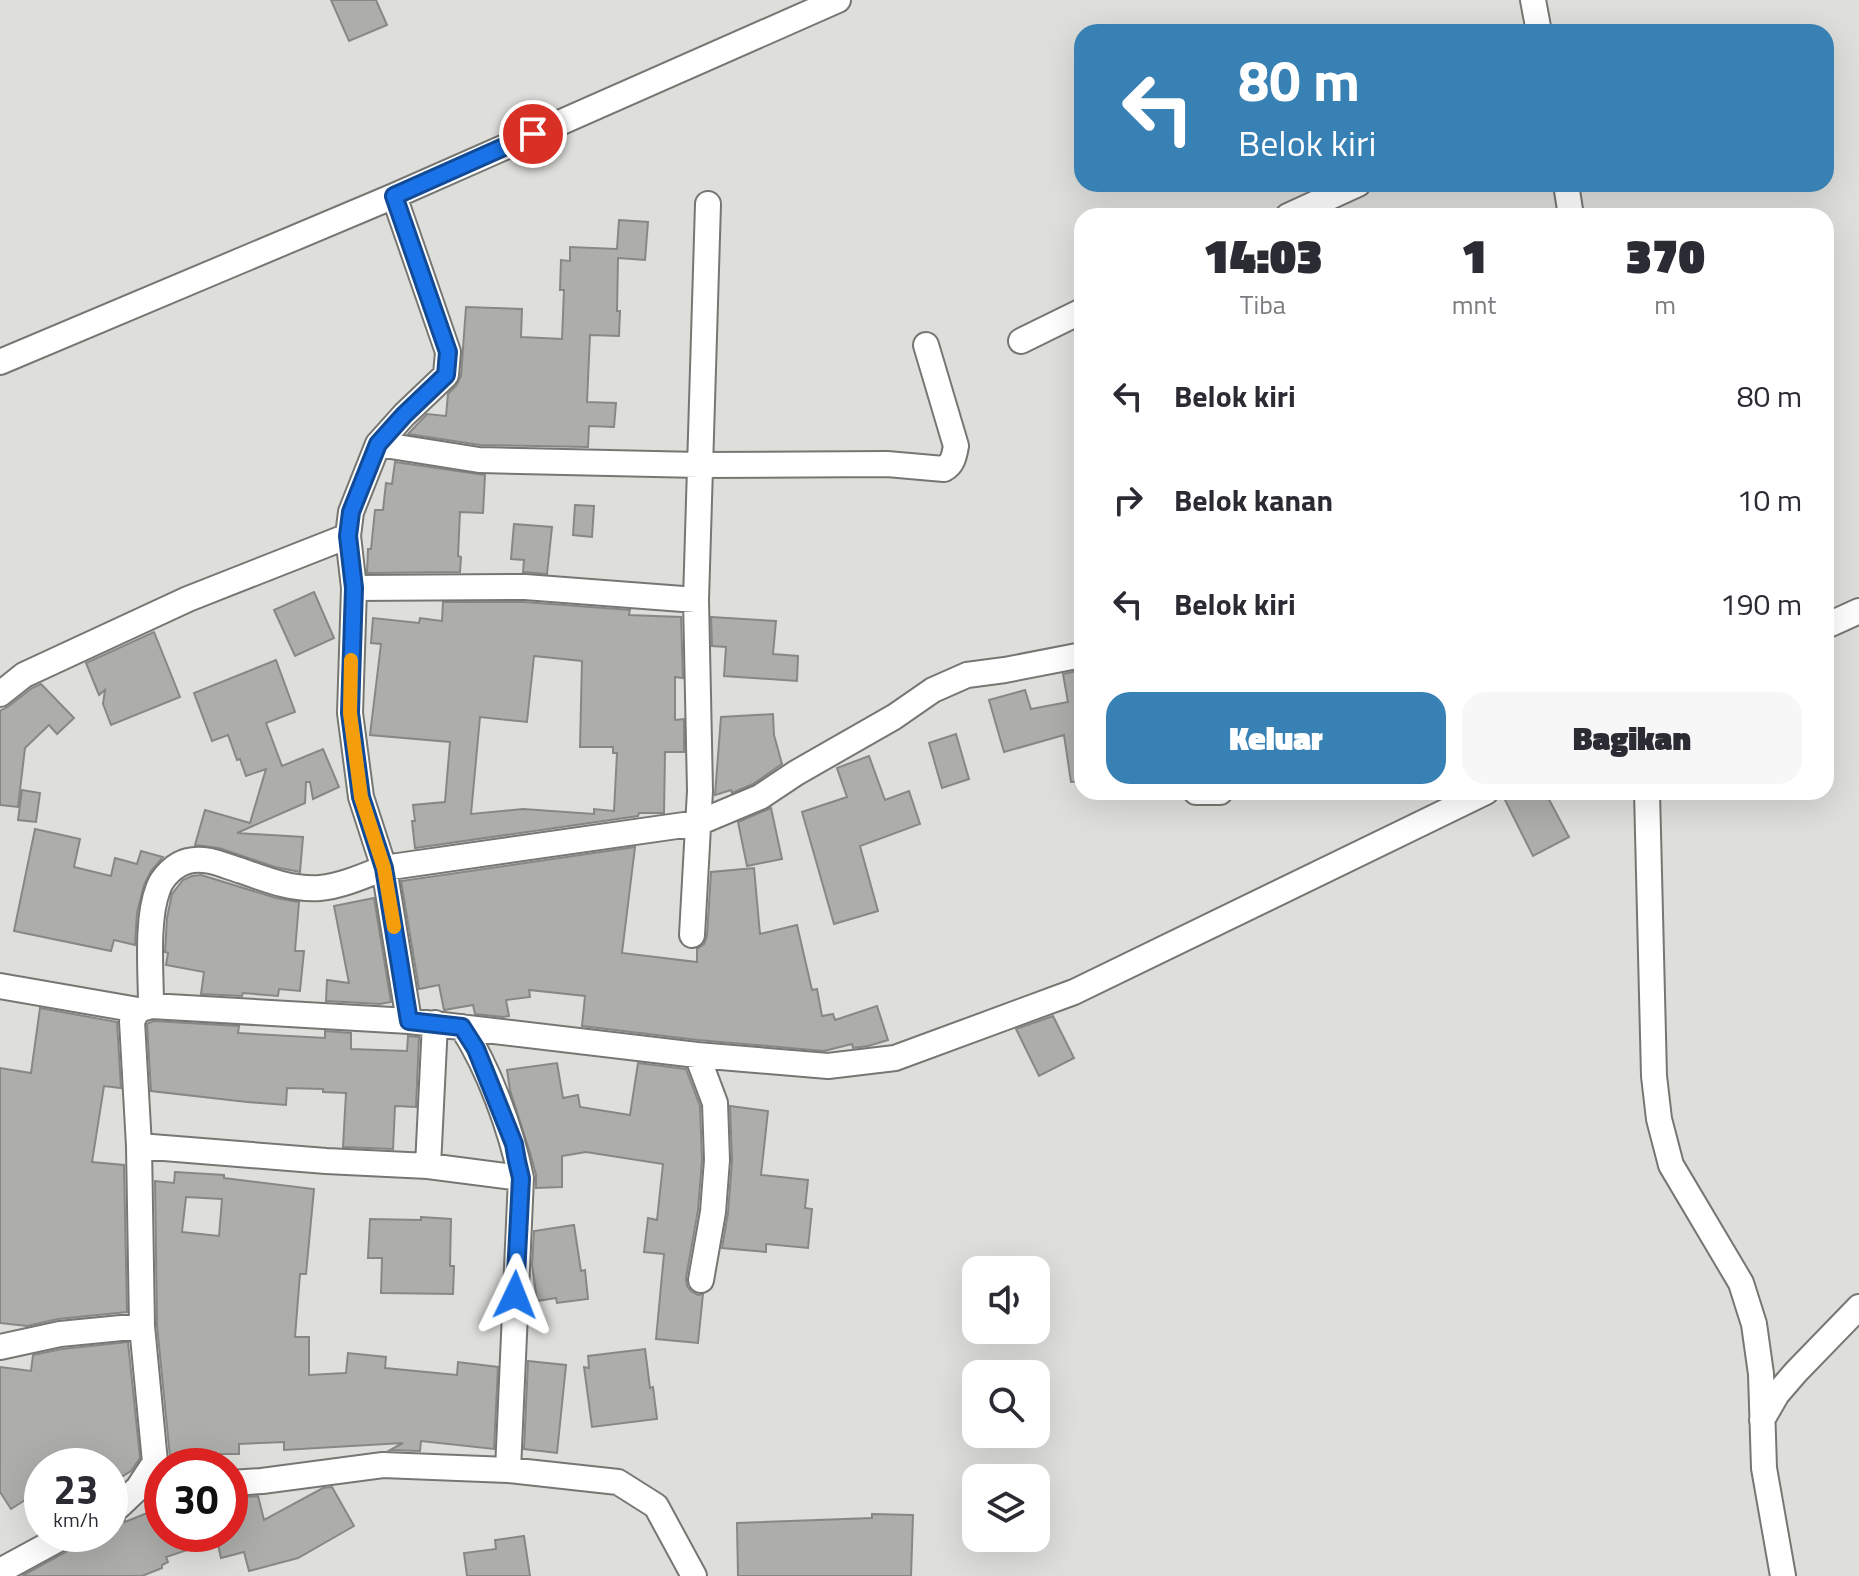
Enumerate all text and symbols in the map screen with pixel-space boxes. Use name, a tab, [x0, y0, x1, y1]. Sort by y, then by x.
text: 80 m	[1238, 38, 1360, 123]
icon: left	[1106, 56, 1210, 160]
pin	[499, 100, 567, 168]
icon: arrive	[511, 112, 555, 156]
text: Belok kiri	[1238, 115, 1376, 170]
text: 14:03	[1203, 219, 1323, 292]
text: 1	[1461, 219, 1487, 292]
text: 370	[1626, 219, 1705, 292]
text: Tiba	[1240, 285, 1286, 324]
text: mnt	[1452, 285, 1496, 324]
text: m	[1654, 285, 1676, 324]
text: Belok kiri	[1174, 373, 1296, 419]
text: 80 m	[1737, 373, 1802, 419]
icon: left	[1106, 374, 1150, 418]
text: Belok kanan	[1174, 477, 1333, 523]
text: 10 m	[1737, 477, 1802, 523]
icon: right	[1106, 478, 1150, 522]
text: Belok kiri	[1174, 581, 1296, 627]
text: 190 m	[1720, 581, 1802, 627]
icon: left	[1106, 582, 1150, 626]
button: Keluar	[1106, 692, 1446, 784]
button: Bagikan	[1462, 692, 1802, 784]
position arrow	[473, 1253, 557, 1337]
map controls	[962, 1256, 1050, 1552]
button: sound	[962, 1256, 1050, 1344]
button: search	[962, 1360, 1050, 1448]
speed limit sign: 30	[144, 1448, 248, 1552]
text: 23	[54, 1459, 98, 1520]
button: layers	[962, 1464, 1050, 1552]
text: km/h	[53, 1504, 99, 1535]

